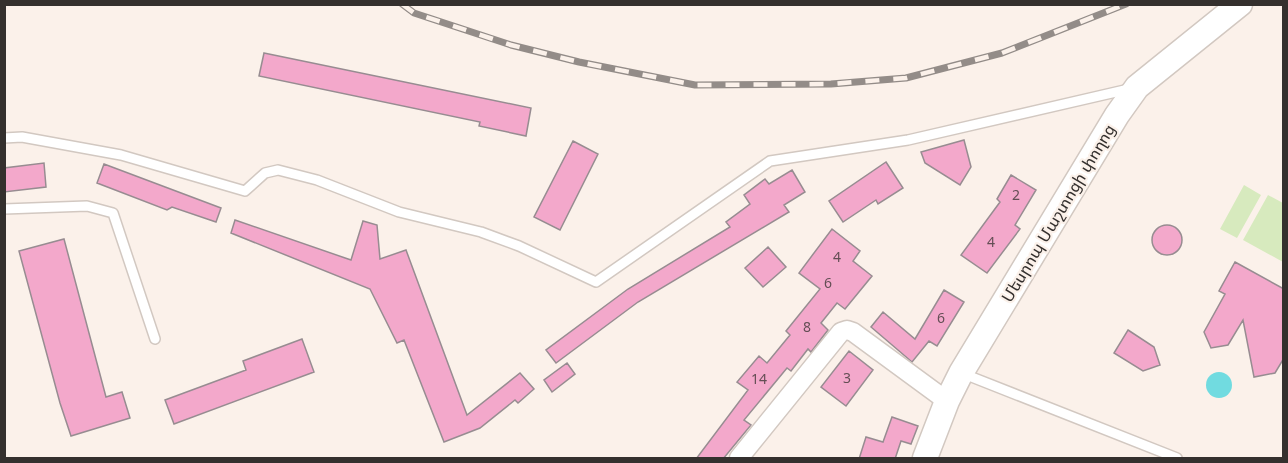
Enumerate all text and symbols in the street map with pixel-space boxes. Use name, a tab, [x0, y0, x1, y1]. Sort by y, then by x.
street label: Մեսրոպ Մաշտոցի փողոց	[996, 120, 1120, 306]
house number: 2	[1012, 185, 1020, 204]
house number: 4	[987, 232, 995, 251]
house number: 4	[833, 247, 841, 266]
house number: 6	[824, 273, 832, 292]
house number: 6	[937, 308, 945, 327]
house number: 8	[803, 317, 811, 336]
house number: 3	[843, 368, 851, 387]
house number: 14	[751, 369, 767, 388]

